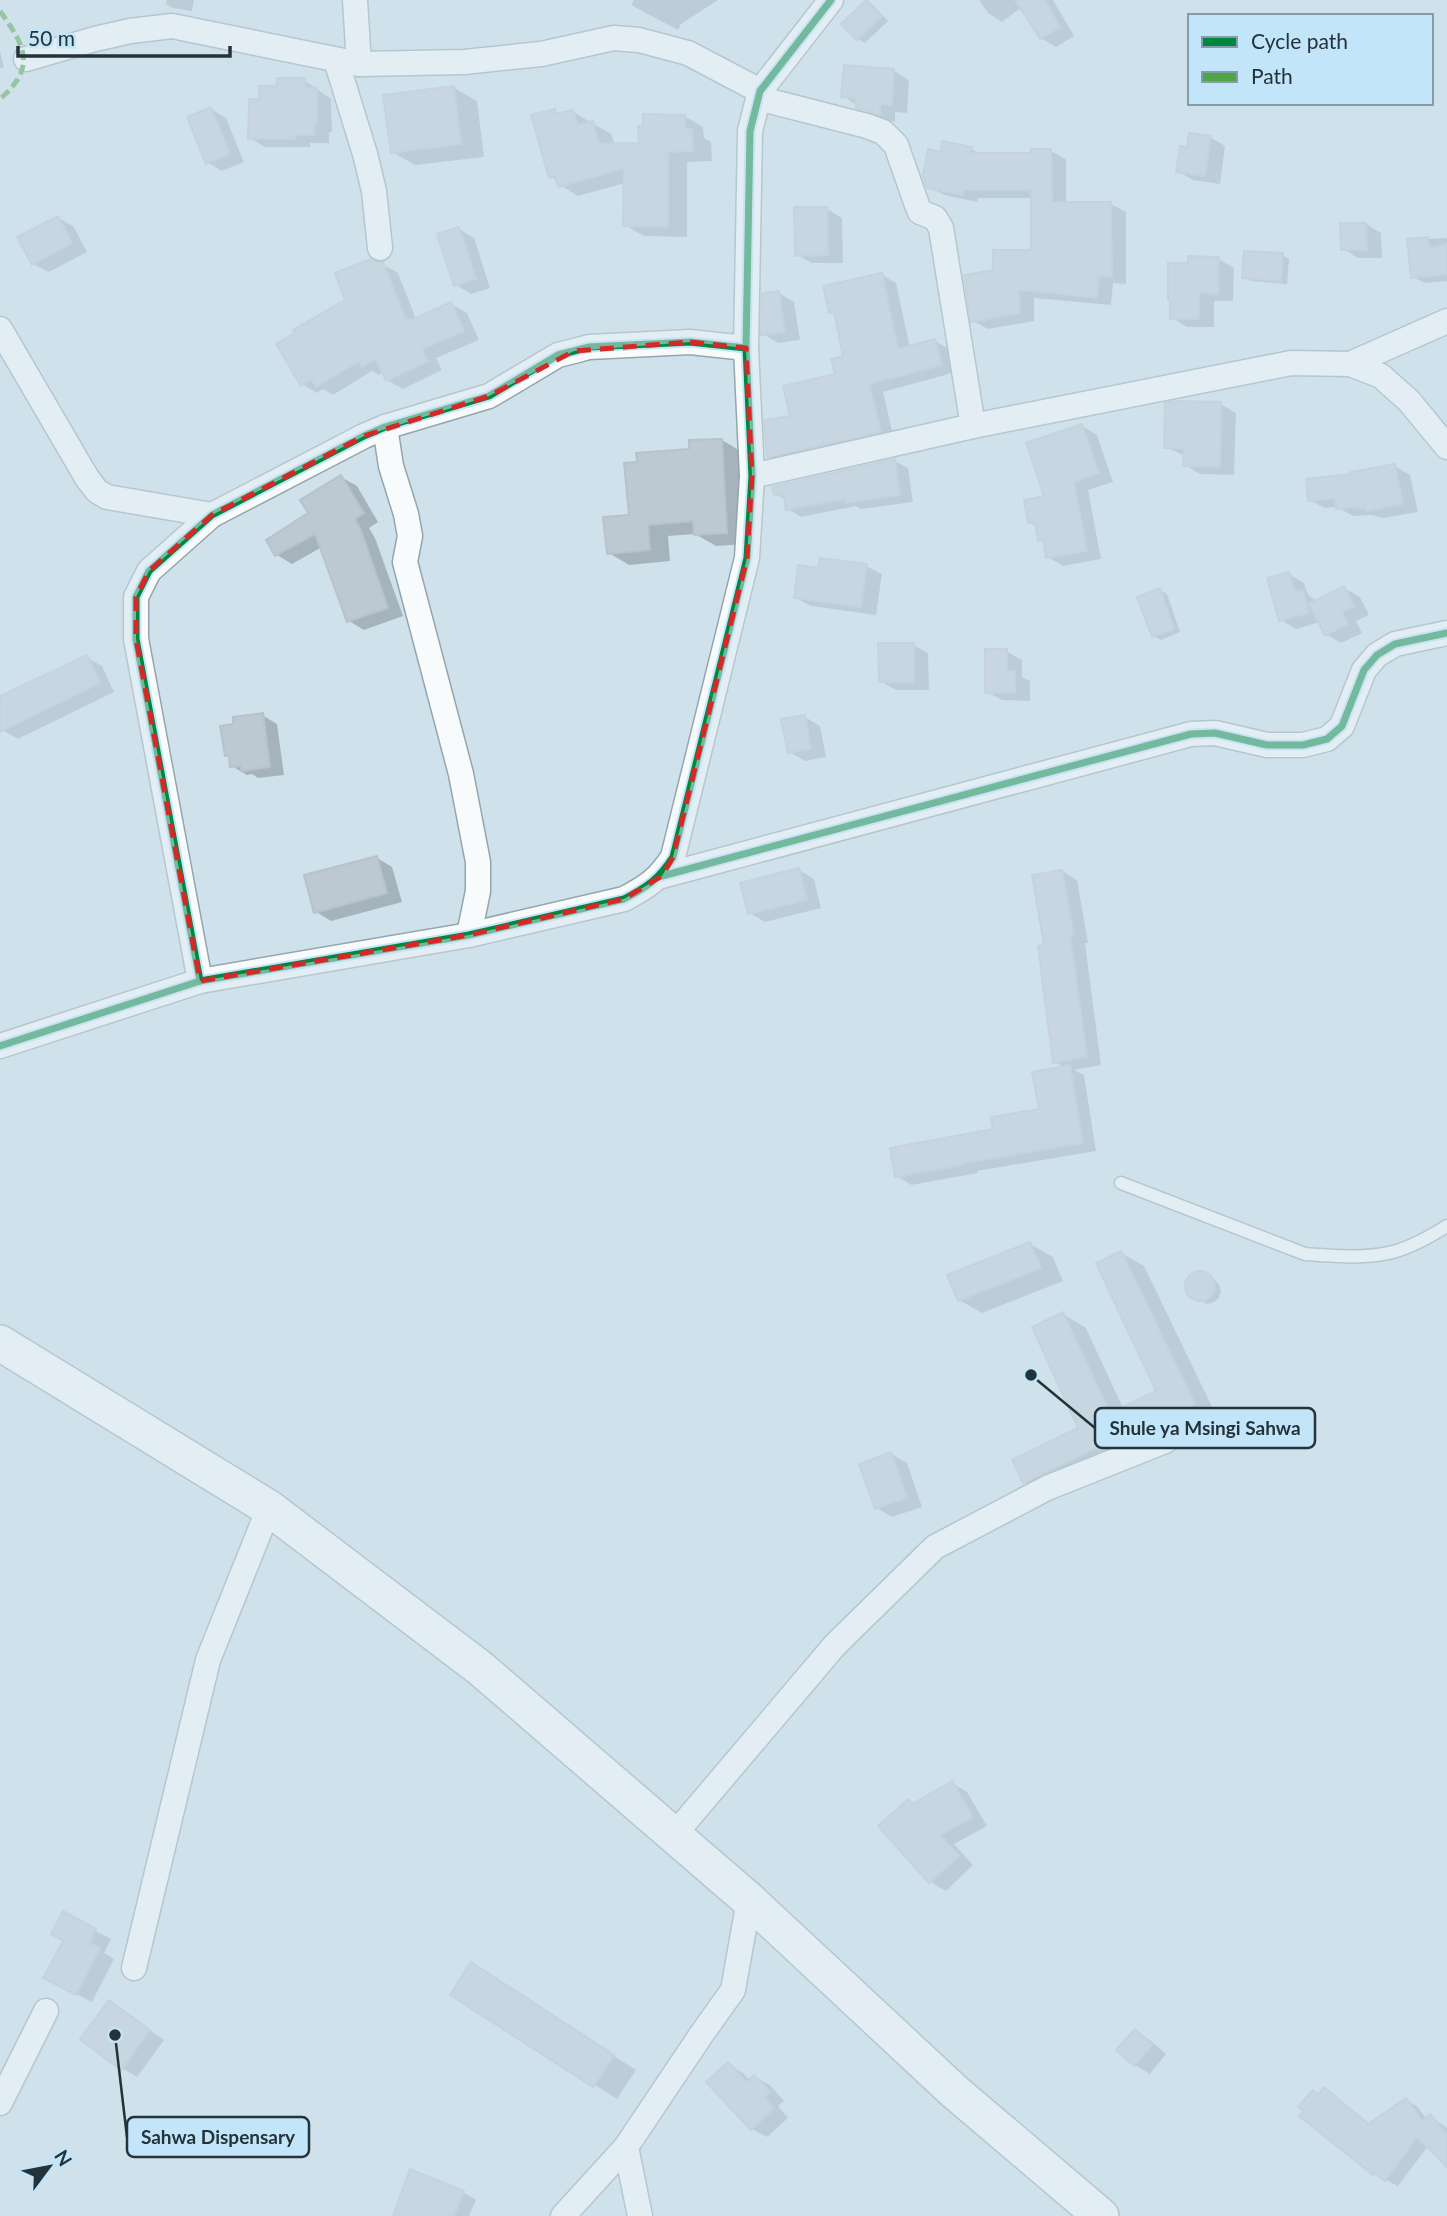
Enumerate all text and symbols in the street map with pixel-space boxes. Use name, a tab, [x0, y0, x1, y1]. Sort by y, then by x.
scale bar	[18, 14, 229, 58]
legend	[1188, 14, 1433, 105]
text: 50 m	[28, 25, 75, 50]
text: Cycle path	[1251, 28, 1348, 53]
text: Path	[1251, 63, 1293, 88]
callout: Shule ya Msingi Sahwa	[1095, 1408, 1315, 1448]
text: Shule ya Msingi Sahwa	[1109, 1416, 1301, 1439]
callout: Sahwa Dispensary	[127, 2117, 309, 2157]
text: Sahwa Dispensary	[141, 2125, 296, 2148]
north arrow	[14, 2132, 84, 2202]
text: N	[50, 2145, 77, 2170]

